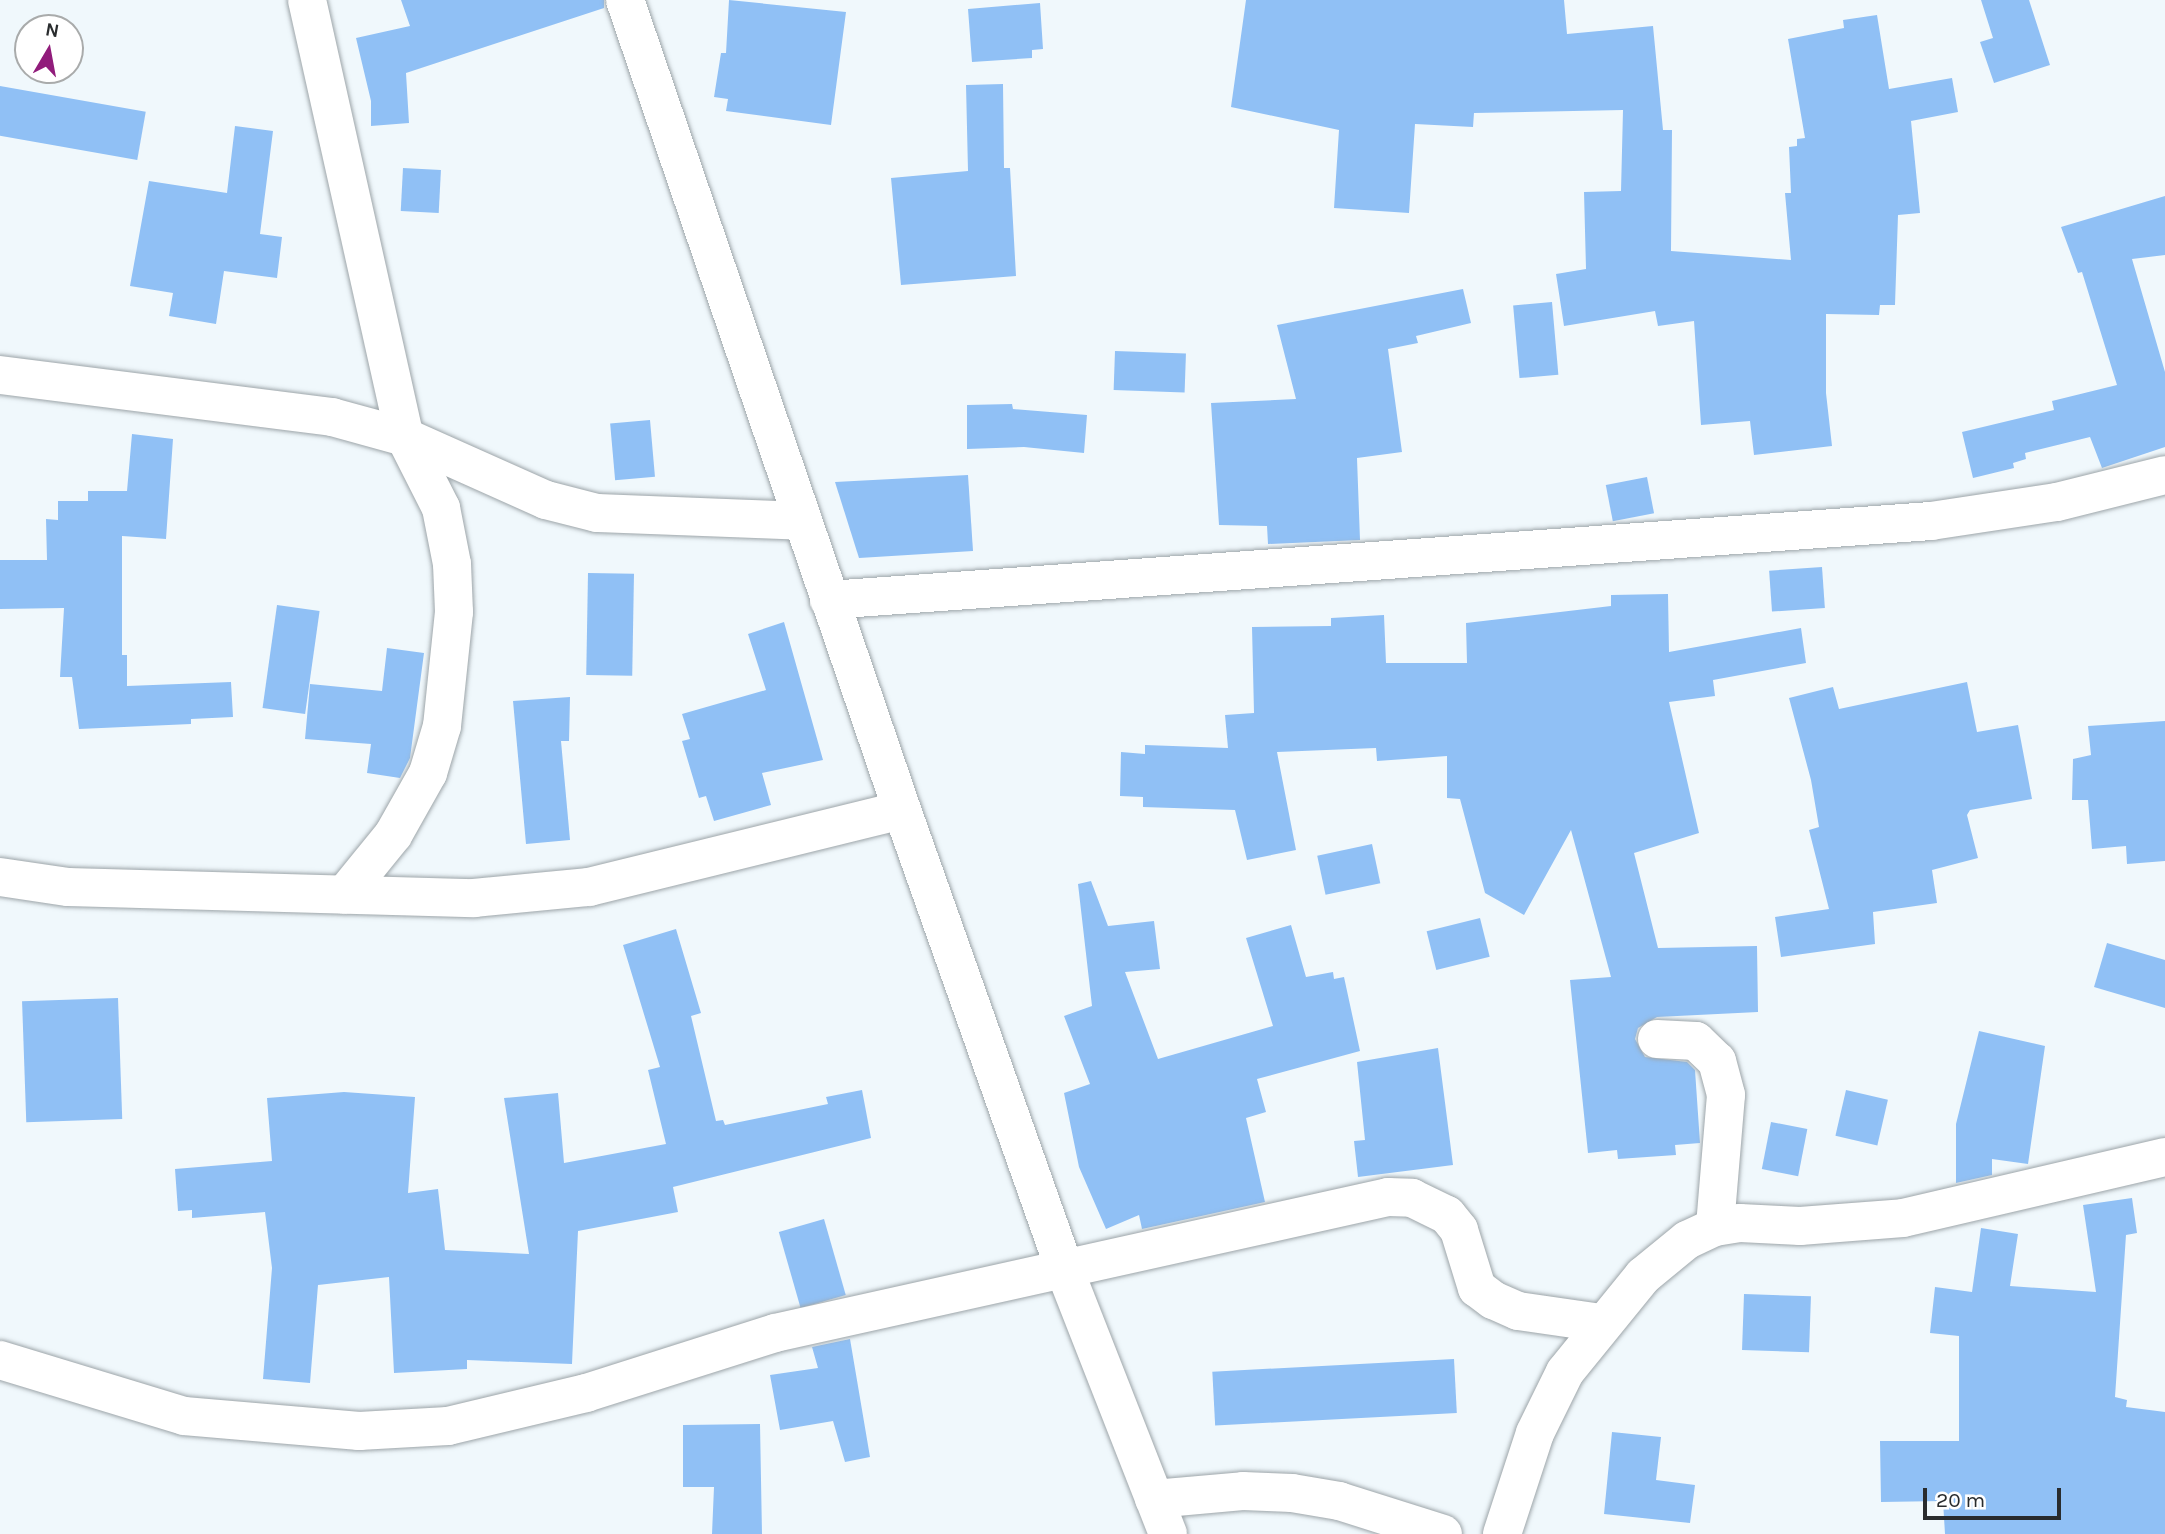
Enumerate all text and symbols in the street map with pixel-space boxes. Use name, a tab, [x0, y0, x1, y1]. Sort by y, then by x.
north arrow	[14, 14, 84, 84]
text: N	[44, 18, 61, 42]
scale bar	[1927, 1474, 2065, 1518]
text: 20 m	[1936, 1488, 1985, 1512]

